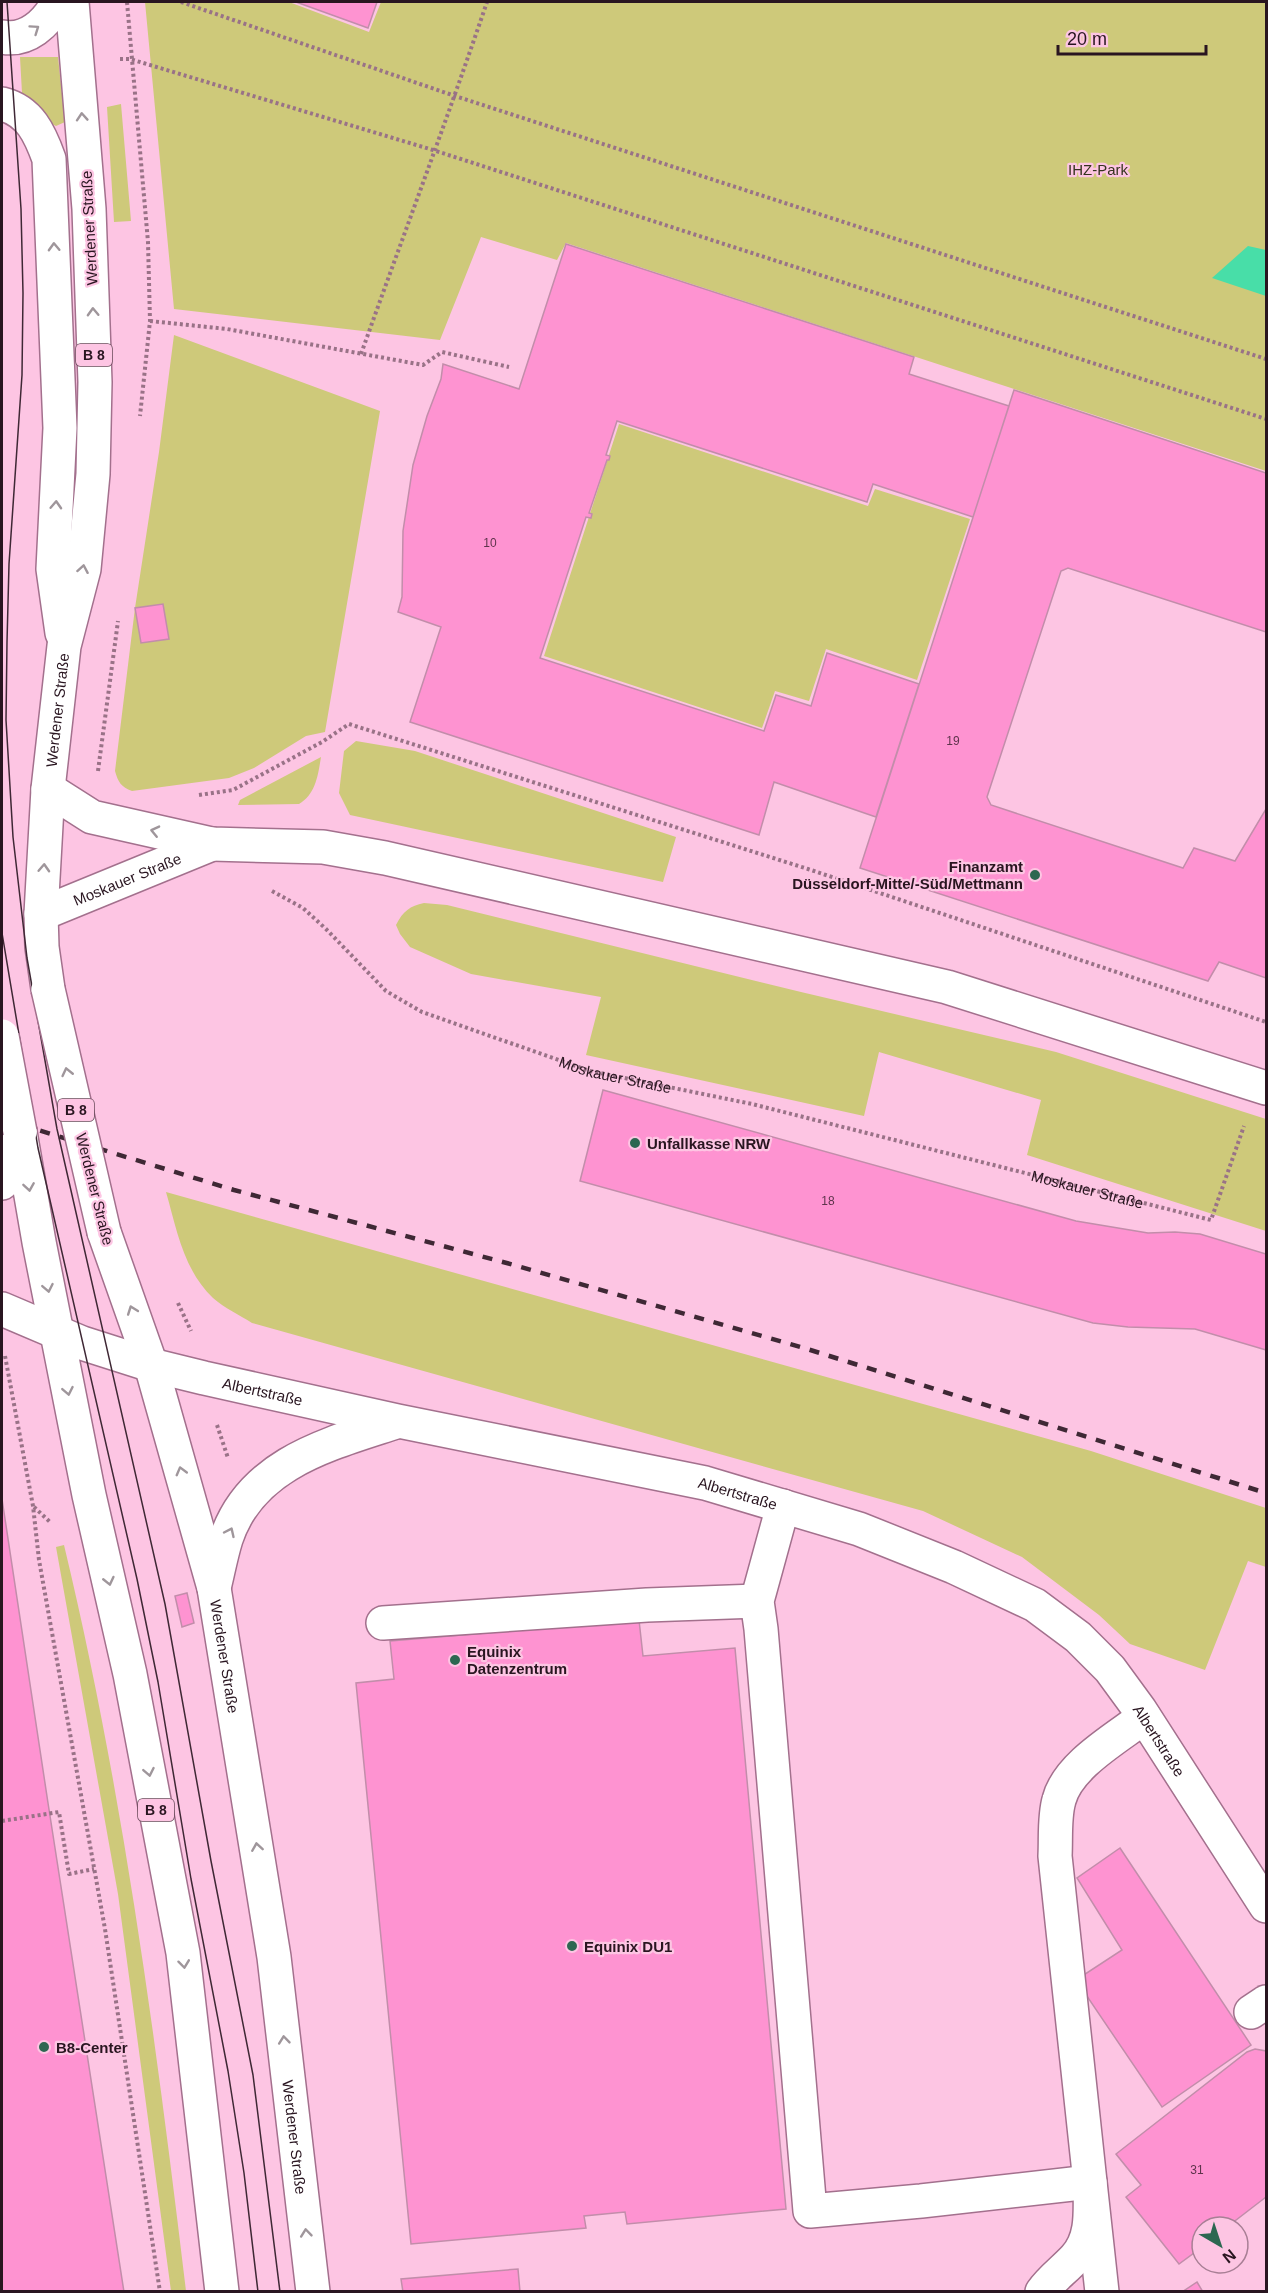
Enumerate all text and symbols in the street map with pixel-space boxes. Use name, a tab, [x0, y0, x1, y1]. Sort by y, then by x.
scale bar	[1058, 18, 1206, 56]
one-way arrow	[29, 25, 40, 36]
text: 20 m	[1067, 29, 1107, 49]
one-way arrow	[75, 113, 88, 122]
park label: IHZ-Park	[1068, 161, 1129, 178]
street label: Werdener Straße	[78, 170, 100, 286]
one-way arrow	[48, 243, 60, 252]
one-way arrow	[86, 307, 99, 316]
road number: B 8	[76, 344, 112, 366]
one-way arrow	[49, 500, 62, 509]
house number: 10	[483, 536, 497, 550]
one-way arrow	[77, 565, 89, 574]
street label: Werdener Straße	[42, 652, 72, 768]
house number: 19	[946, 734, 960, 748]
one-way arrow	[150, 825, 160, 838]
street label: Moskauer Straße	[71, 849, 184, 908]
place label: Finanzamt Düsseldorf-Mitte/-Süd/Mettmann	[792, 858, 1023, 892]
one-way arrow	[37, 863, 50, 872]
marker: Finanzamt Düsseldorf-Mitte/-Süd/Mettmann	[1028, 868, 1042, 882]
street label: Moskauer Straße	[557, 1052, 673, 1096]
one-way arrow	[61, 1068, 74, 1078]
road number: B 8	[58, 1099, 94, 1121]
street label: Werdener Straße	[73, 1131, 117, 1247]
place label: Unfallkasse NRW	[647, 1135, 771, 1152]
marker: Unfallkasse NRW	[628, 1136, 642, 1150]
street label: Moskauer Straße	[1030, 1166, 1145, 1211]
one-way arrow	[22, 1182, 35, 1192]
house number: 18	[821, 1194, 835, 1208]
one-way arrow	[41, 1282, 54, 1292]
one-way arrow	[126, 1305, 139, 1316]
street label: Albertstraße	[221, 1374, 304, 1408]
one-way arrow	[61, 1385, 74, 1395]
one-way arrow	[176, 1466, 188, 1477]
street label: Albertstraße	[697, 1473, 779, 1513]
one-way arrow	[222, 1527, 234, 1538]
one-way arrow	[102, 1576, 115, 1586]
street label: Werdener Straße	[208, 1598, 243, 1714]
place label: Equinix Datenzentrum	[467, 1643, 567, 1677]
marker: Equinix Datenzentrum	[448, 1653, 462, 1667]
street label: Albertstraße	[1130, 1701, 1189, 1779]
one-way arrow	[142, 1767, 155, 1777]
road number: B 8	[138, 1799, 174, 1821]
one-way arrow	[251, 1842, 264, 1852]
place label: Equinix DU1	[584, 1938, 672, 1955]
marker: Equinix DU1	[565, 1939, 579, 1953]
one-way arrow	[177, 1959, 190, 1968]
one-way arrow	[278, 2035, 291, 2044]
place label: B8-Center	[56, 2039, 128, 2056]
marker: B8-Center	[37, 2040, 51, 2054]
street label: Werdener Straße	[280, 2079, 310, 2195]
house number: 31	[1190, 2163, 1204, 2177]
north arrow	[1190, 2215, 1250, 2275]
one-way arrow	[300, 2229, 313, 2238]
text: N	[1219, 2246, 1239, 2267]

